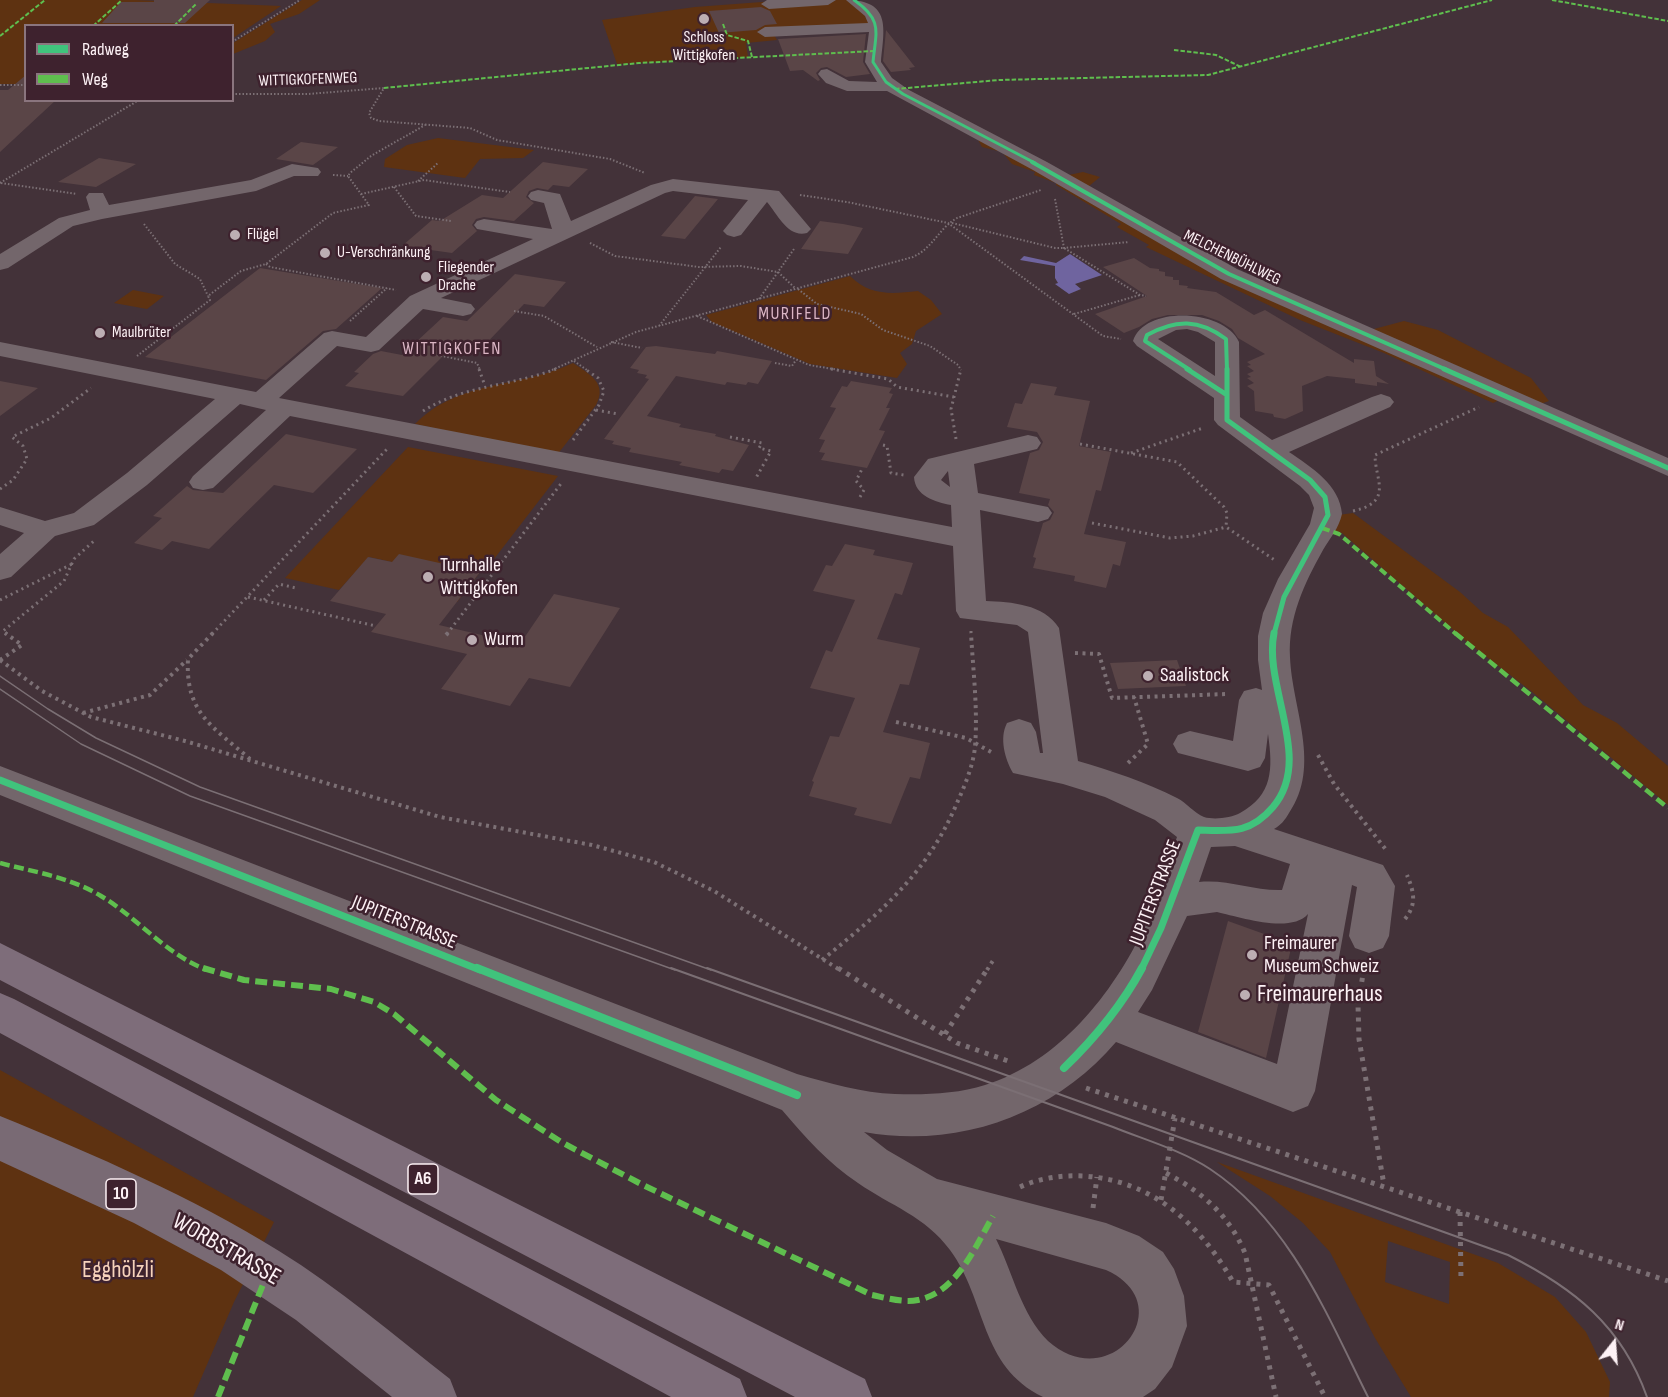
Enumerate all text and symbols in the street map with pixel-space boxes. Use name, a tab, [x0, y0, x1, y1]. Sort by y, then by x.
marker: Schloss Wittigkofen	[697, 12, 711, 26]
legend	[24, 24, 234, 102]
place label: Schloss Wittigkofen	[673, 28, 735, 66]
text: Radweg	[82, 39, 129, 60]
text: Weg	[82, 69, 108, 90]
street label: WITTIGKOFENWEG	[258, 69, 358, 91]
place label: Flügel	[247, 225, 278, 245]
street label: MELCHENBÜHLWEG	[1180, 226, 1284, 290]
marker: Flügel	[228, 228, 242, 242]
place label: U-Verschränkung	[337, 243, 430, 263]
marker: U-Verschränkung	[318, 246, 332, 260]
place label: Fliegender Drache	[438, 258, 494, 296]
marker: Fliegender Drache	[419, 270, 433, 284]
district label: MURIFELD	[758, 303, 832, 325]
place label: Maulbrüter	[112, 323, 171, 343]
marker: Maulbrüter	[93, 326, 107, 340]
district label: WITTIGKOFEN	[402, 338, 502, 360]
place label: Turnhalle Wittigkofen	[440, 554, 518, 601]
marker: Turnhalle Wittigkofen	[421, 570, 435, 584]
place label: Wurm	[484, 628, 524, 652]
marker: Wurm	[465, 633, 479, 647]
place label: Saalistock	[1160, 664, 1229, 688]
marker: Saalistock	[1141, 669, 1155, 683]
street label: JUPITERSTRASSE	[1125, 837, 1187, 949]
street label: JUPITERSTRASSE	[348, 891, 460, 955]
place label: Freimaurer Museum Schweiz	[1264, 932, 1379, 979]
marker: Freimaurer Museum Schweiz	[1245, 948, 1259, 962]
place label: Freimaurerhaus	[1257, 981, 1383, 1009]
marker: Freimaurerhaus	[1238, 988, 1252, 1002]
road number: A6	[408, 1164, 438, 1194]
road number: 10	[106, 1179, 136, 1209]
street label: WORBSTRASSE	[167, 1207, 285, 1293]
park label: Egghölzli	[82, 1257, 154, 1285]
north arrow	[1584, 1313, 1644, 1373]
text: N	[1613, 1315, 1626, 1336]

